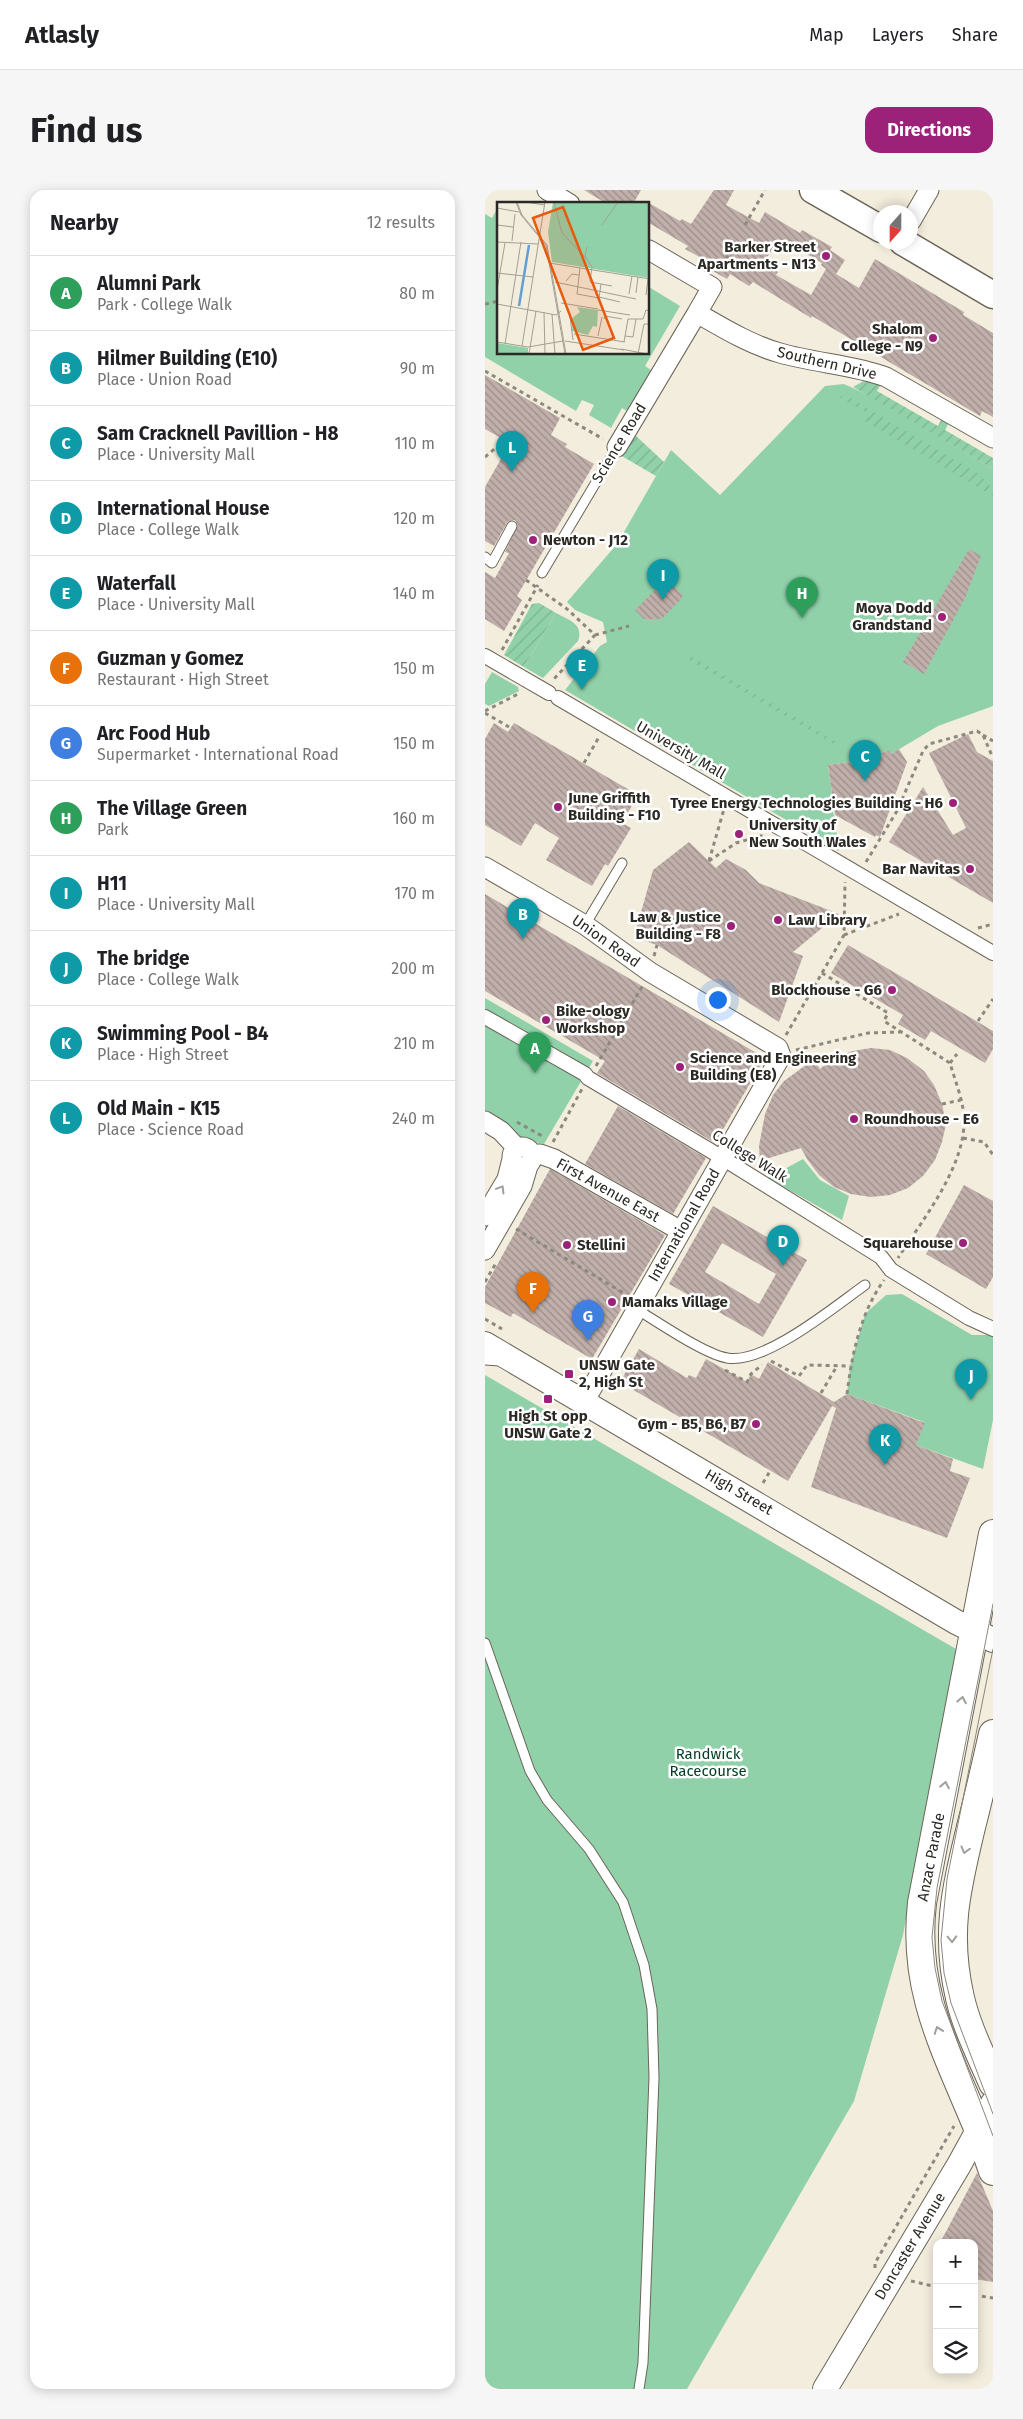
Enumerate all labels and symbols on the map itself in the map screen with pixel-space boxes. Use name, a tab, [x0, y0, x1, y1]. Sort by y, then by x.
inset map	[497, 202, 650, 355]
north arrow	[873, 205, 918, 250]
place label: Barker Street Apartments - N13	[697, 238, 816, 273]
marker: Barker Street Apartments - N13	[820, 250, 832, 262]
place label: Shalom College - N9	[841, 320, 923, 355]
marker: Shalom College - N9	[927, 332, 939, 344]
street label: Southern Drive	[775, 343, 879, 383]
street label: Science Road	[588, 400, 650, 486]
pin: L	[496, 431, 528, 472]
place label: Newton - J12	[543, 531, 628, 549]
marker: Newton - J12	[527, 534, 539, 546]
pin: I	[647, 559, 679, 600]
pin: H	[786, 577, 818, 618]
place label: Moya Dodd Grandstand	[852, 599, 932, 634]
marker: Moya Dodd Grandstand	[936, 611, 948, 623]
pin: E	[566, 649, 598, 690]
street label: University Mall	[633, 717, 729, 783]
pin: C	[849, 740, 881, 781]
place label: June Griffith Building - F10	[567, 789, 661, 824]
place label: Tyree Energy Technologies Building - H6	[670, 794, 944, 812]
marker: Tyree Energy Technologies Building - H6	[947, 797, 959, 809]
marker: June Griffith Building - F10	[552, 801, 564, 813]
place label: University of New South Wales	[749, 816, 866, 851]
marker: University of New South Wales	[733, 828, 745, 840]
place label: Bar Navitas	[882, 860, 960, 878]
marker: Bar Navitas	[964, 863, 976, 875]
pin: B	[507, 898, 539, 939]
place label: Law & Justice Building - F8	[630, 908, 721, 943]
street label: Union Road	[568, 911, 644, 971]
place label: Law Library	[788, 911, 867, 929]
marker: Law Library	[772, 914, 784, 926]
marker: Law & Justice Building - F8	[725, 920, 737, 932]
place label: Blockhouse - G6	[771, 981, 883, 999]
marker: Blockhouse - G6	[886, 984, 898, 996]
your location	[705, 987, 731, 1013]
place label: Bike-ology Workshop	[556, 1002, 630, 1037]
marker: Bike-ology Workshop	[540, 1014, 552, 1026]
pin: A	[519, 1032, 551, 1073]
place label: Science and Engineering Building (E8)	[690, 1049, 857, 1084]
marker: Science and Engineering Building (E8)	[674, 1061, 686, 1073]
place label: Roundhouse - E6	[864, 1110, 979, 1128]
marker: Roundhouse - E6	[848, 1113, 860, 1125]
street label: College Walk	[709, 1126, 791, 1186]
street label: First Avenue East	[553, 1154, 663, 1226]
street label: International Road	[644, 1165, 724, 1285]
one-way arrow	[495, 1185, 505, 1194]
pin: D	[767, 1225, 799, 1266]
place label: Squarehouse	[863, 1234, 953, 1252]
place label: Stellini	[577, 1236, 625, 1254]
marker: Squarehouse	[957, 1237, 969, 1249]
marker: Stellini	[561, 1239, 573, 1251]
pin: F	[517, 1272, 549, 1313]
place label: Mamaks Village	[622, 1293, 728, 1311]
marker: Mamaks Village	[606, 1296, 618, 1308]
pin: G	[572, 1300, 604, 1341]
place label: UNSW Gate 2, High St	[579, 1356, 655, 1391]
pin: J	[955, 1359, 987, 1400]
marker: UNSW Gate 2, High St	[563, 1368, 575, 1380]
marker: High St opp UNSW Gate 2	[542, 1393, 554, 1405]
place label: High St opp UNSW Gate 2	[504, 1407, 592, 1442]
place label: Gym - B5, B6, B7	[638, 1415, 746, 1433]
marker: Gym - B5, B6, B7	[750, 1418, 762, 1430]
pin: K	[869, 1424, 901, 1465]
street label: High Street	[702, 1465, 777, 1519]
one-way arrow	[956, 1696, 967, 1705]
park label: Randwick Racecourse	[669, 1745, 747, 1780]
one-way arrow	[940, 1780, 950, 1789]
street label: Anzac Parade	[914, 1811, 948, 1903]
one-way arrow	[961, 1845, 971, 1853]
one-way arrow	[947, 1936, 957, 1943]
one-way arrow	[934, 2026, 944, 2034]
street label: Doncaster Avenue	[871, 2189, 949, 2303]

